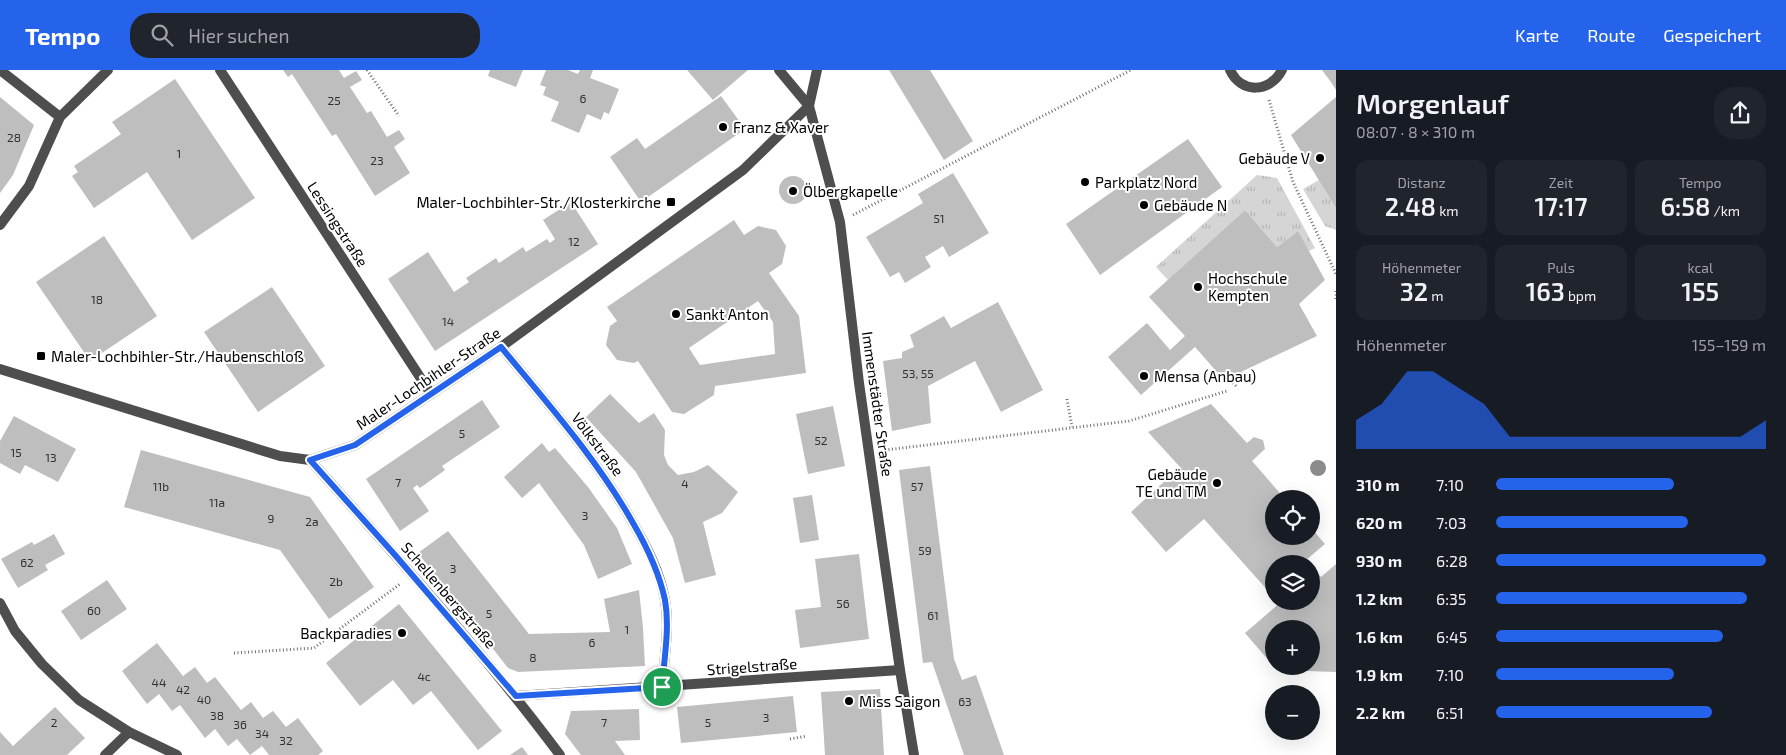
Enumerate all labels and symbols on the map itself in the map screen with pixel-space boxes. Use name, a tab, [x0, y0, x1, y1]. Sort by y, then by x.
house number: 6	[580, 91, 587, 105]
house number: 25	[327, 93, 341, 107]
place label: Franz & Xaver	[733, 118, 829, 136]
marker: Franz & Xaver	[717, 121, 729, 133]
house number: 28	[7, 130, 21, 144]
house number: 1	[177, 146, 181, 160]
place label: Gebäude V	[1238, 149, 1310, 167]
marker: Gebäude V	[1314, 152, 1326, 164]
house number: 23	[370, 153, 384, 167]
place label: Parkplatz Nord	[1095, 173, 1197, 191]
marker: Parkplatz Nord	[1079, 176, 1091, 188]
street label: Lessingstraße	[304, 178, 372, 270]
place label: Ölbergkapelle	[803, 182, 898, 200]
marker: Ölbergkapelle	[787, 185, 799, 197]
place label: Maler-Lochbihler-Str./Klosterkirche	[416, 193, 661, 211]
marker: Maler-Lochbihler-Str./Klosterkirche	[665, 196, 677, 208]
place label: Gebäude N	[1154, 196, 1227, 214]
marker: Gebäude N	[1138, 199, 1150, 211]
house number: 51	[933, 211, 945, 225]
house number: 12	[568, 234, 580, 248]
place label: Hochschule Kempten	[1208, 269, 1287, 304]
marker: Hochschule Kempten	[1192, 281, 1204, 293]
house number: 18	[91, 292, 103, 306]
place label: Sankt Anton	[686, 305, 769, 323]
marker: Sankt Anton	[670, 308, 682, 320]
house number: 14	[442, 314, 454, 328]
street label: Maler-Lochbihler-Straße	[352, 323, 504, 433]
street label: Immenstädter Straße	[859, 330, 897, 478]
place label: Maler-Lochbihler-Str./Haubenschloß	[51, 347, 304, 365]
marker: Maler-Lochbihler-Str./Haubenschloß	[35, 350, 47, 362]
house number: 53, 55	[902, 366, 934, 380]
place label: Mensa (Anbau)	[1154, 367, 1256, 385]
marker: Mensa (Anbau)	[1138, 370, 1150, 382]
street label: Völkstraße	[568, 409, 628, 479]
house number: 5	[459, 426, 465, 440]
house number: 52	[814, 433, 828, 447]
house number: 15	[10, 445, 22, 459]
house number: 13	[45, 450, 57, 464]
place label: Gebäude TE und TM	[1136, 465, 1207, 500]
house number: 7	[395, 475, 401, 489]
house number: 4	[681, 476, 689, 490]
marker: Gebäude TE und TM	[1211, 477, 1223, 489]
house number: 11b	[153, 479, 169, 493]
house number: 57	[911, 479, 923, 493]
house number: 11a	[209, 495, 225, 509]
house number: 3	[582, 508, 588, 522]
house number: 9	[268, 511, 275, 525]
house number: 2a	[305, 514, 319, 528]
street label: Schellenbergstraße	[398, 538, 500, 652]
house number: 59	[918, 543, 932, 557]
house number: 62	[20, 555, 34, 569]
house number: 3	[450, 561, 456, 575]
house number: 2b	[329, 574, 343, 588]
house number: 56	[836, 596, 850, 610]
house number: 60	[87, 603, 101, 617]
house number: 5	[486, 606, 492, 620]
house number: 61	[927, 608, 939, 622]
house number: 1	[625, 622, 629, 636]
place label: Backparadies	[300, 624, 392, 642]
marker: Backparadies	[396, 627, 408, 639]
house number: 6	[589, 635, 596, 649]
house number: 8	[529, 650, 537, 664]
street label: Strigelstraße	[706, 654, 798, 678]
pin	[641, 666, 683, 708]
house number: 4c	[417, 669, 431, 683]
house number: 44	[152, 675, 166, 689]
house number: 42	[176, 682, 190, 696]
house number: 40	[197, 692, 211, 706]
place label: Miss Saigon	[859, 692, 940, 710]
house number: 63	[958, 694, 972, 708]
marker: Miss Saigon	[843, 695, 855, 707]
house number: 38	[210, 708, 224, 722]
house number: 3	[763, 710, 769, 724]
house number: 2	[51, 715, 58, 729]
house number: 7	[601, 715, 607, 729]
house number: 5	[705, 715, 711, 729]
house number: 36	[233, 717, 247, 731]
house number: 34	[255, 726, 269, 740]
house number: 32	[279, 733, 293, 747]

